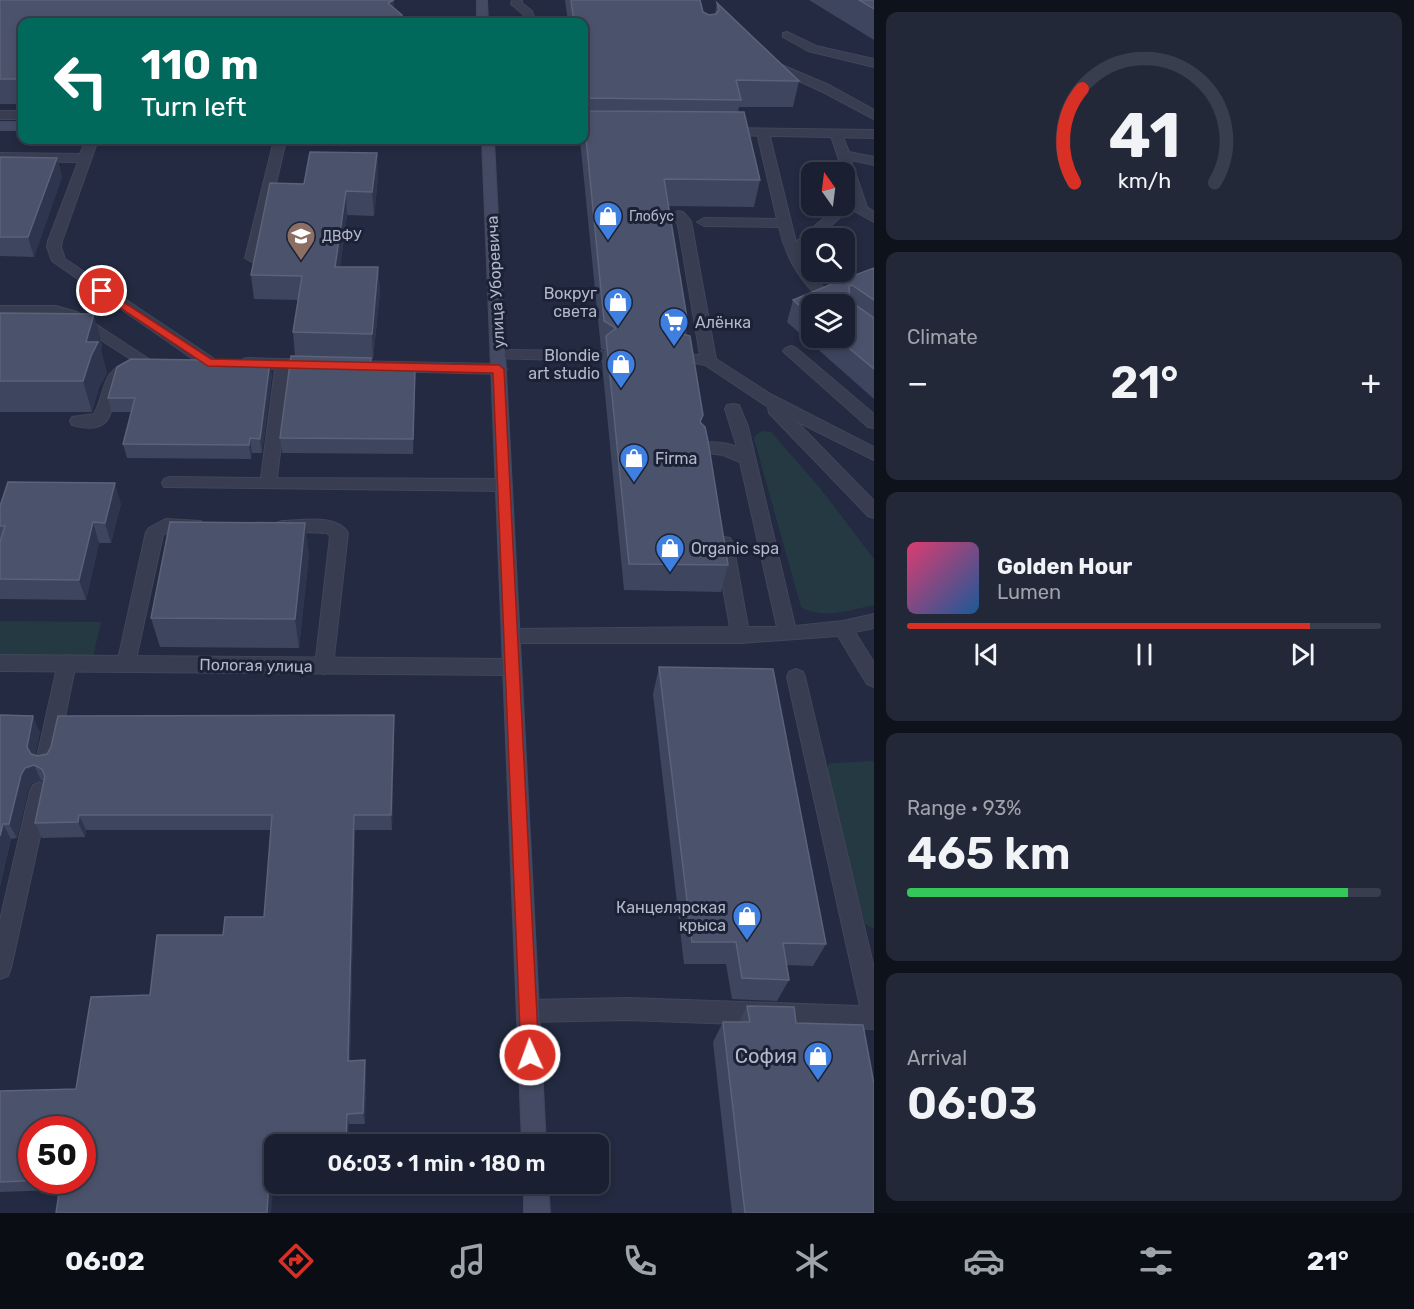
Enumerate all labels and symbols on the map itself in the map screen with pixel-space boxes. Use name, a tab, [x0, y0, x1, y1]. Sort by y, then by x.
north arrow	[801, 162, 855, 216]
shop icon: Глобус	[592, 200, 624, 242]
place label: Глобус	[629, 208, 674, 225]
street label: улица Уборевича	[483, 215, 508, 349]
school or university icon: ДВФУ	[285, 220, 317, 262]
place label: ДВФУ	[322, 228, 362, 245]
pin	[76, 265, 127, 316]
place label: Вокруг света	[544, 284, 597, 321]
shop icon: Вокруг света	[602, 286, 634, 328]
supermarket icon: Алёнка	[658, 306, 690, 348]
place label: Алёнка	[695, 313, 751, 332]
place label: Blondie art studio	[528, 346, 600, 383]
shop icon: Blondie art studio	[605, 348, 637, 390]
shop icon: Firma	[618, 442, 650, 484]
place label: Firma	[655, 449, 697, 468]
shop icon: Organic spa	[654, 532, 686, 574]
place label: Organic spa	[691, 539, 779, 558]
street label: Пологая улица	[199, 655, 313, 676]
place label: Канцелярская крыса	[616, 898, 726, 935]
shop icon: Канцелярская крыса	[731, 900, 763, 942]
position arrow	[498, 1023, 562, 1087]
shop icon: София	[802, 1040, 834, 1082]
place label: София	[735, 1044, 797, 1068]
speed limit sign: 50	[18, 1116, 96, 1194]

